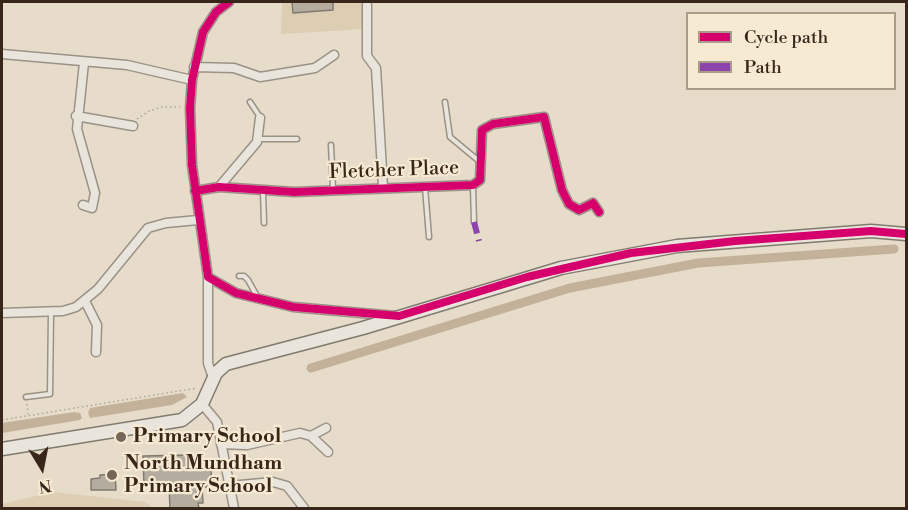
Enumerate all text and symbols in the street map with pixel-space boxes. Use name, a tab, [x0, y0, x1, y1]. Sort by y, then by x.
legend	[686, 12, 896, 90]
text: Cycle path	[744, 26, 828, 49]
text: Path	[744, 56, 782, 79]
street label: Fletcher Place	[328, 157, 460, 185]
place label: Primary School	[133, 425, 281, 449]
marker: Primary School	[114, 430, 128, 444]
north arrow	[12, 438, 72, 498]
place label: North Mundham Primary School	[124, 452, 282, 499]
marker: North Mundham Primary School	[105, 468, 119, 482]
text: N	[37, 475, 53, 497]

